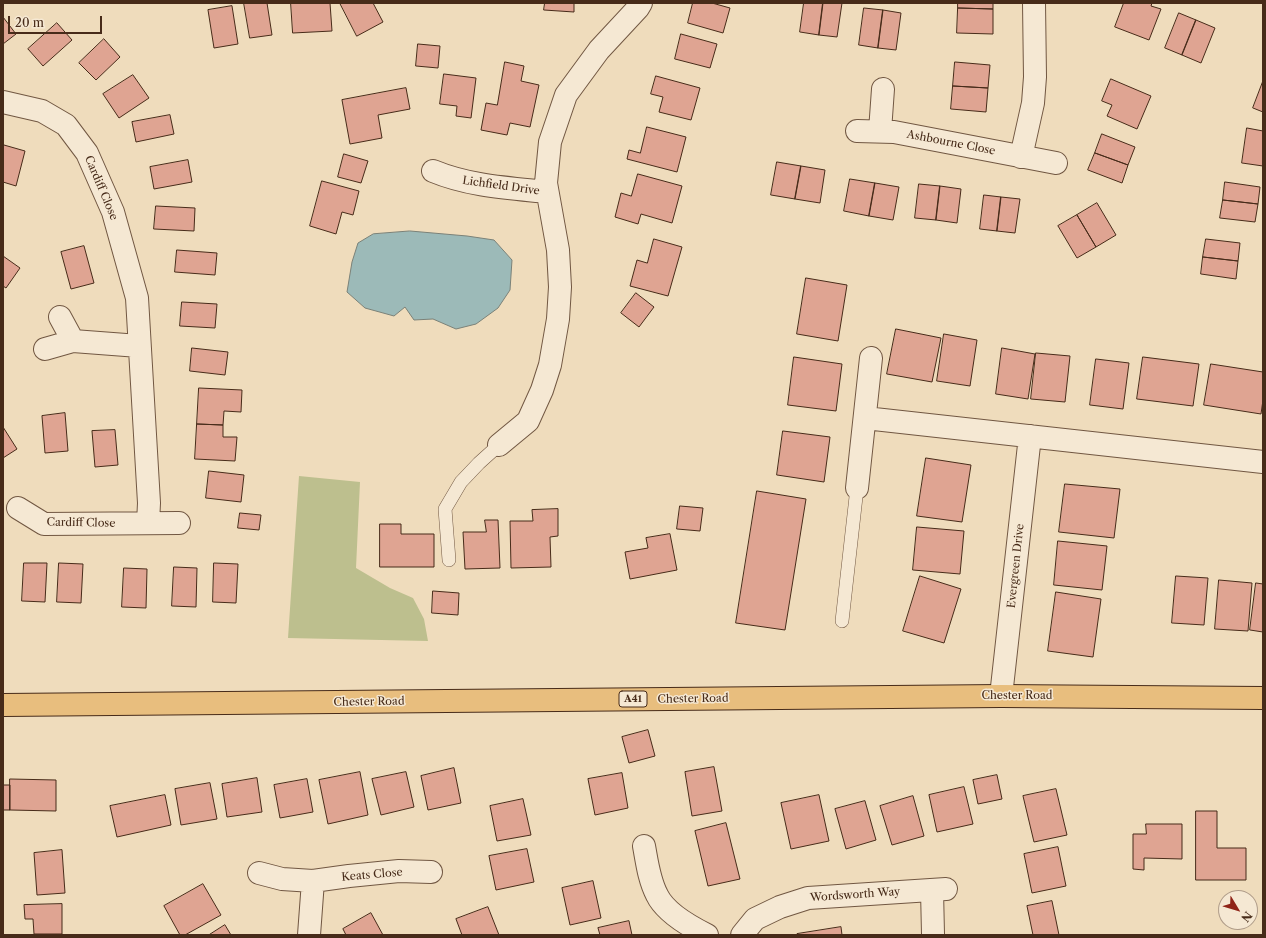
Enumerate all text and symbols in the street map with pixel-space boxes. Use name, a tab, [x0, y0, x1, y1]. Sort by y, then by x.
scale bar	[10, 8, 104, 34]
text: 20 m	[15, 15, 44, 30]
street label: Ashbourne Close	[906, 128, 996, 158]
street label: Cardiff Close	[81, 154, 121, 222]
street label: Lichfield Drive	[462, 174, 540, 198]
street label: Cardiff Close	[47, 516, 115, 530]
street label: Evergreen Drive	[1005, 523, 1027, 609]
street label: Chester Road	[981, 689, 1053, 703]
road number: A41	[619, 691, 647, 707]
street label: Chester Road	[657, 692, 729, 706]
street label: Chester Road	[333, 695, 405, 709]
street label: Keats Close	[341, 866, 403, 884]
street label: Wordsworth Way	[809, 885, 901, 905]
north arrow	[1218, 890, 1258, 930]
text: N	[1238, 909, 1255, 925]

